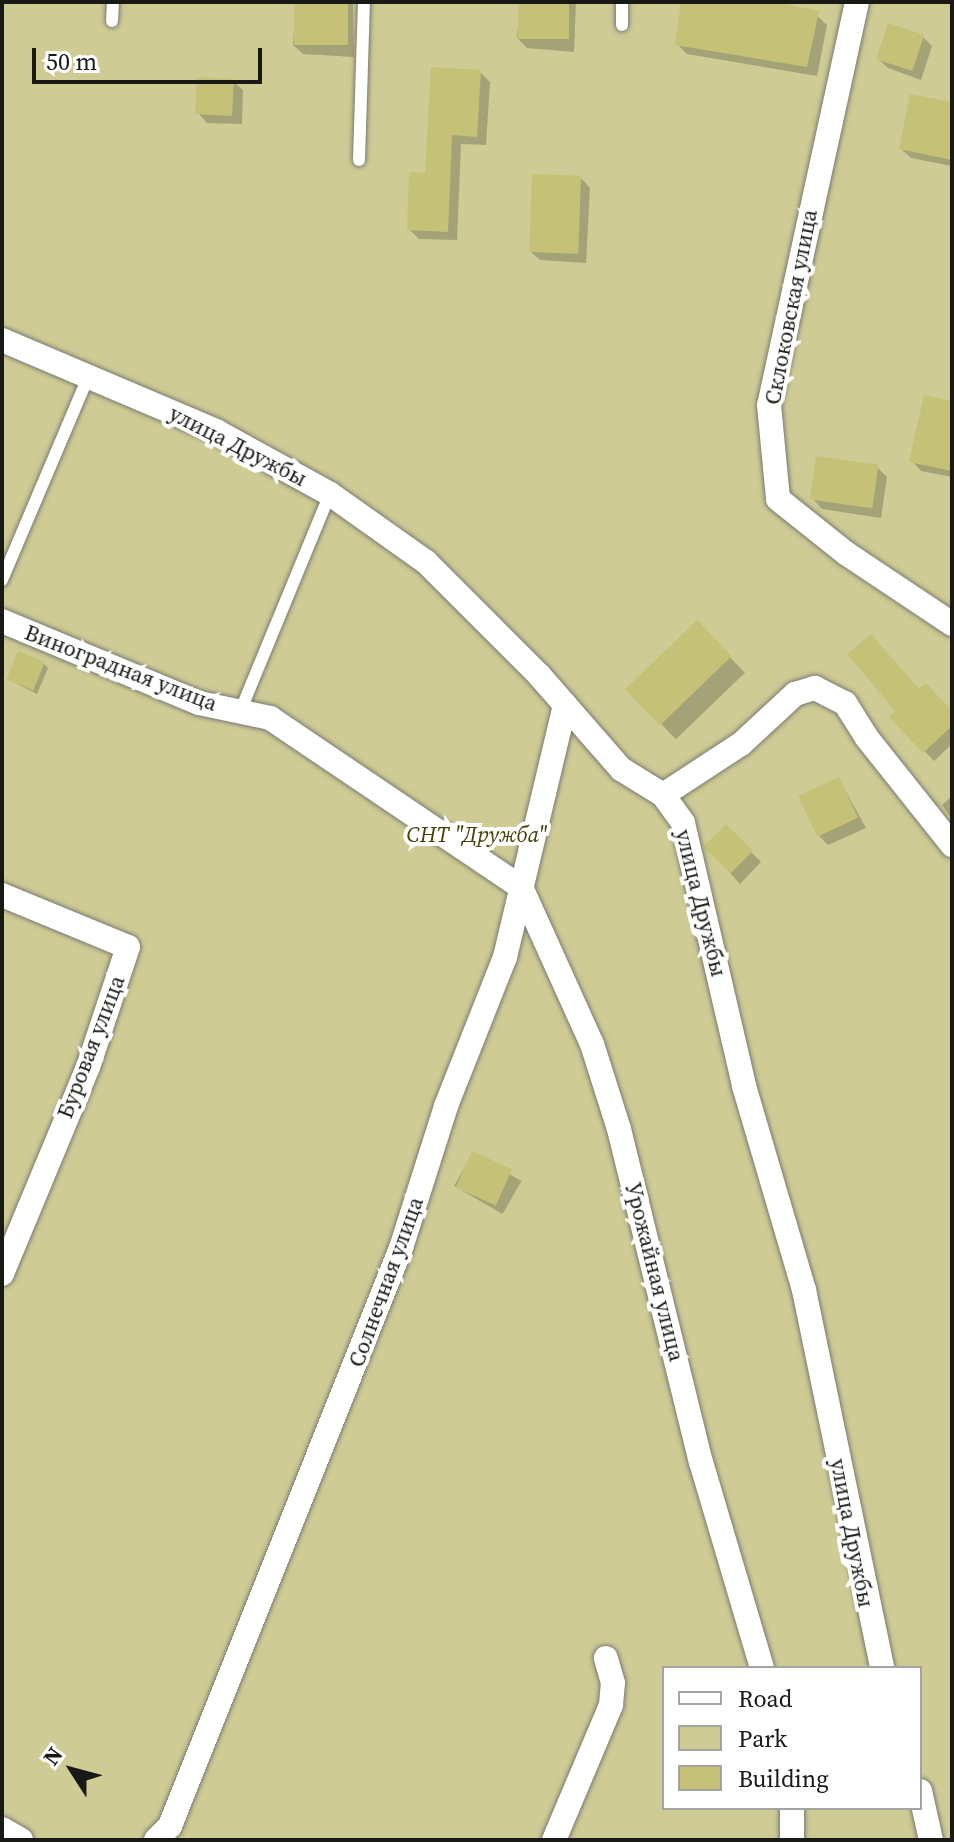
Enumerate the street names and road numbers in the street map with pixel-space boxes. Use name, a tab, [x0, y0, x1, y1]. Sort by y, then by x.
street label: Склоковская улица	[759, 207, 823, 407]
street label: улица Дружбы	[165, 400, 311, 492]
street label: Виноградная улица	[21, 619, 221, 717]
street label: улица Дружбы	[670, 827, 732, 979]
street label: Буровая улица	[52, 972, 130, 1122]
street label: Урожайная улица	[620, 1180, 690, 1364]
street label: Солнечная улица	[343, 1193, 429, 1371]
street label: улица Дружбы	[825, 1456, 879, 1610]

